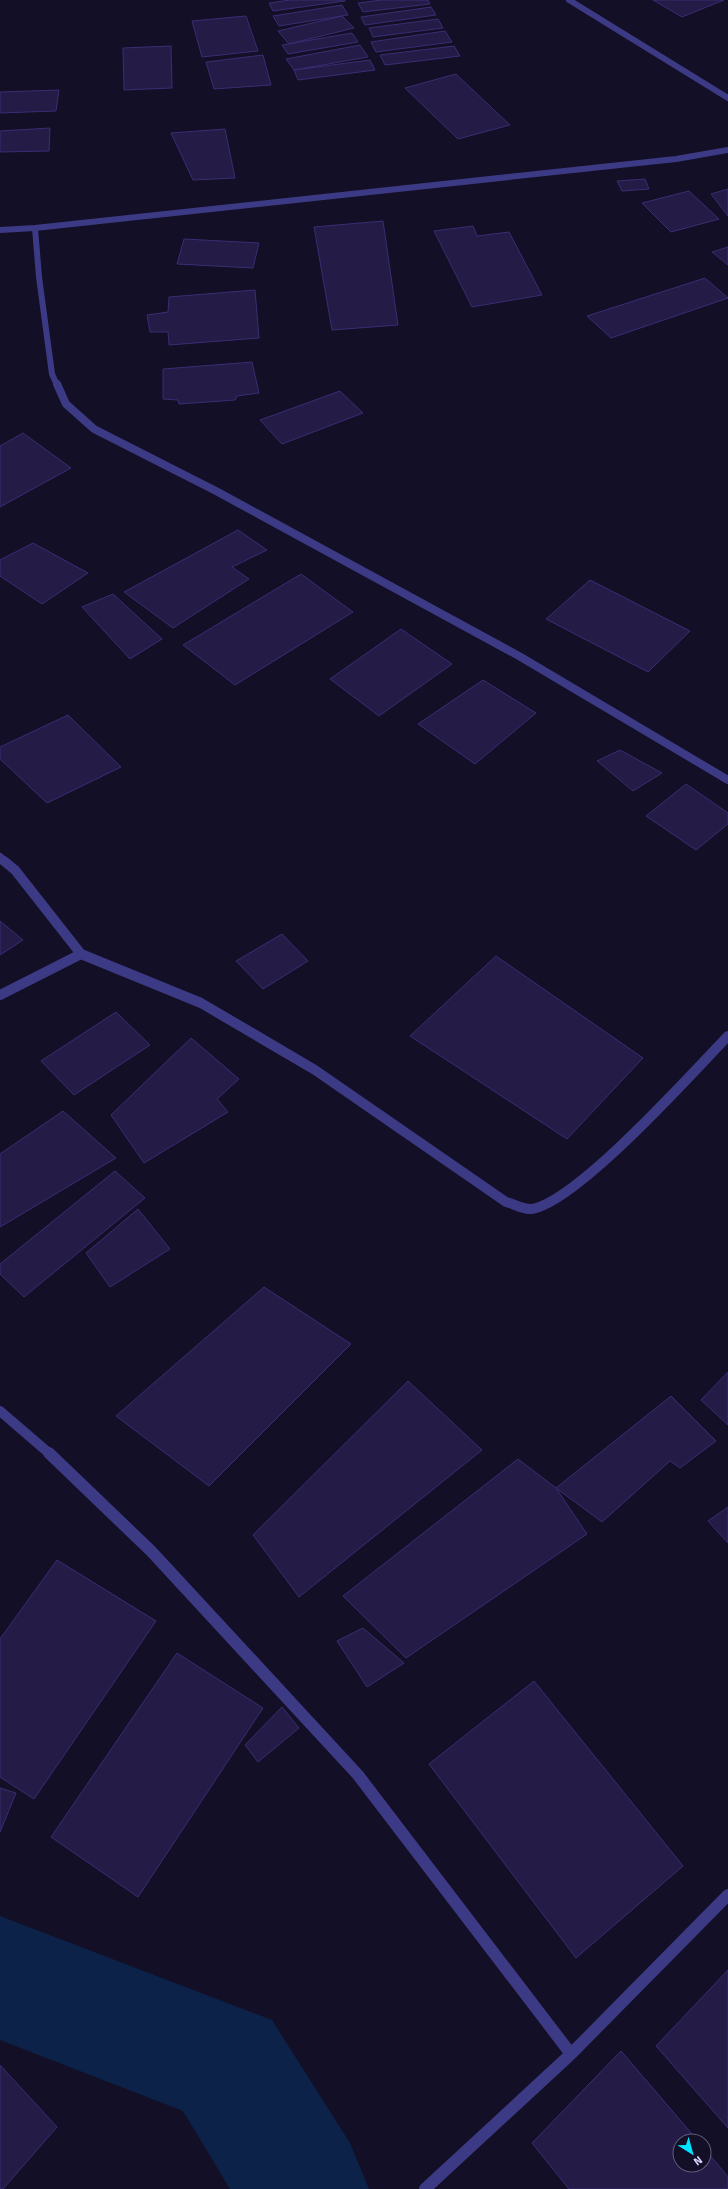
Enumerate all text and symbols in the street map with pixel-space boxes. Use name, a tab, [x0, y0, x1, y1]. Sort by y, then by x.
north arrow	[672, 2133, 712, 2173]
text: N	[691, 2153, 705, 2168]

